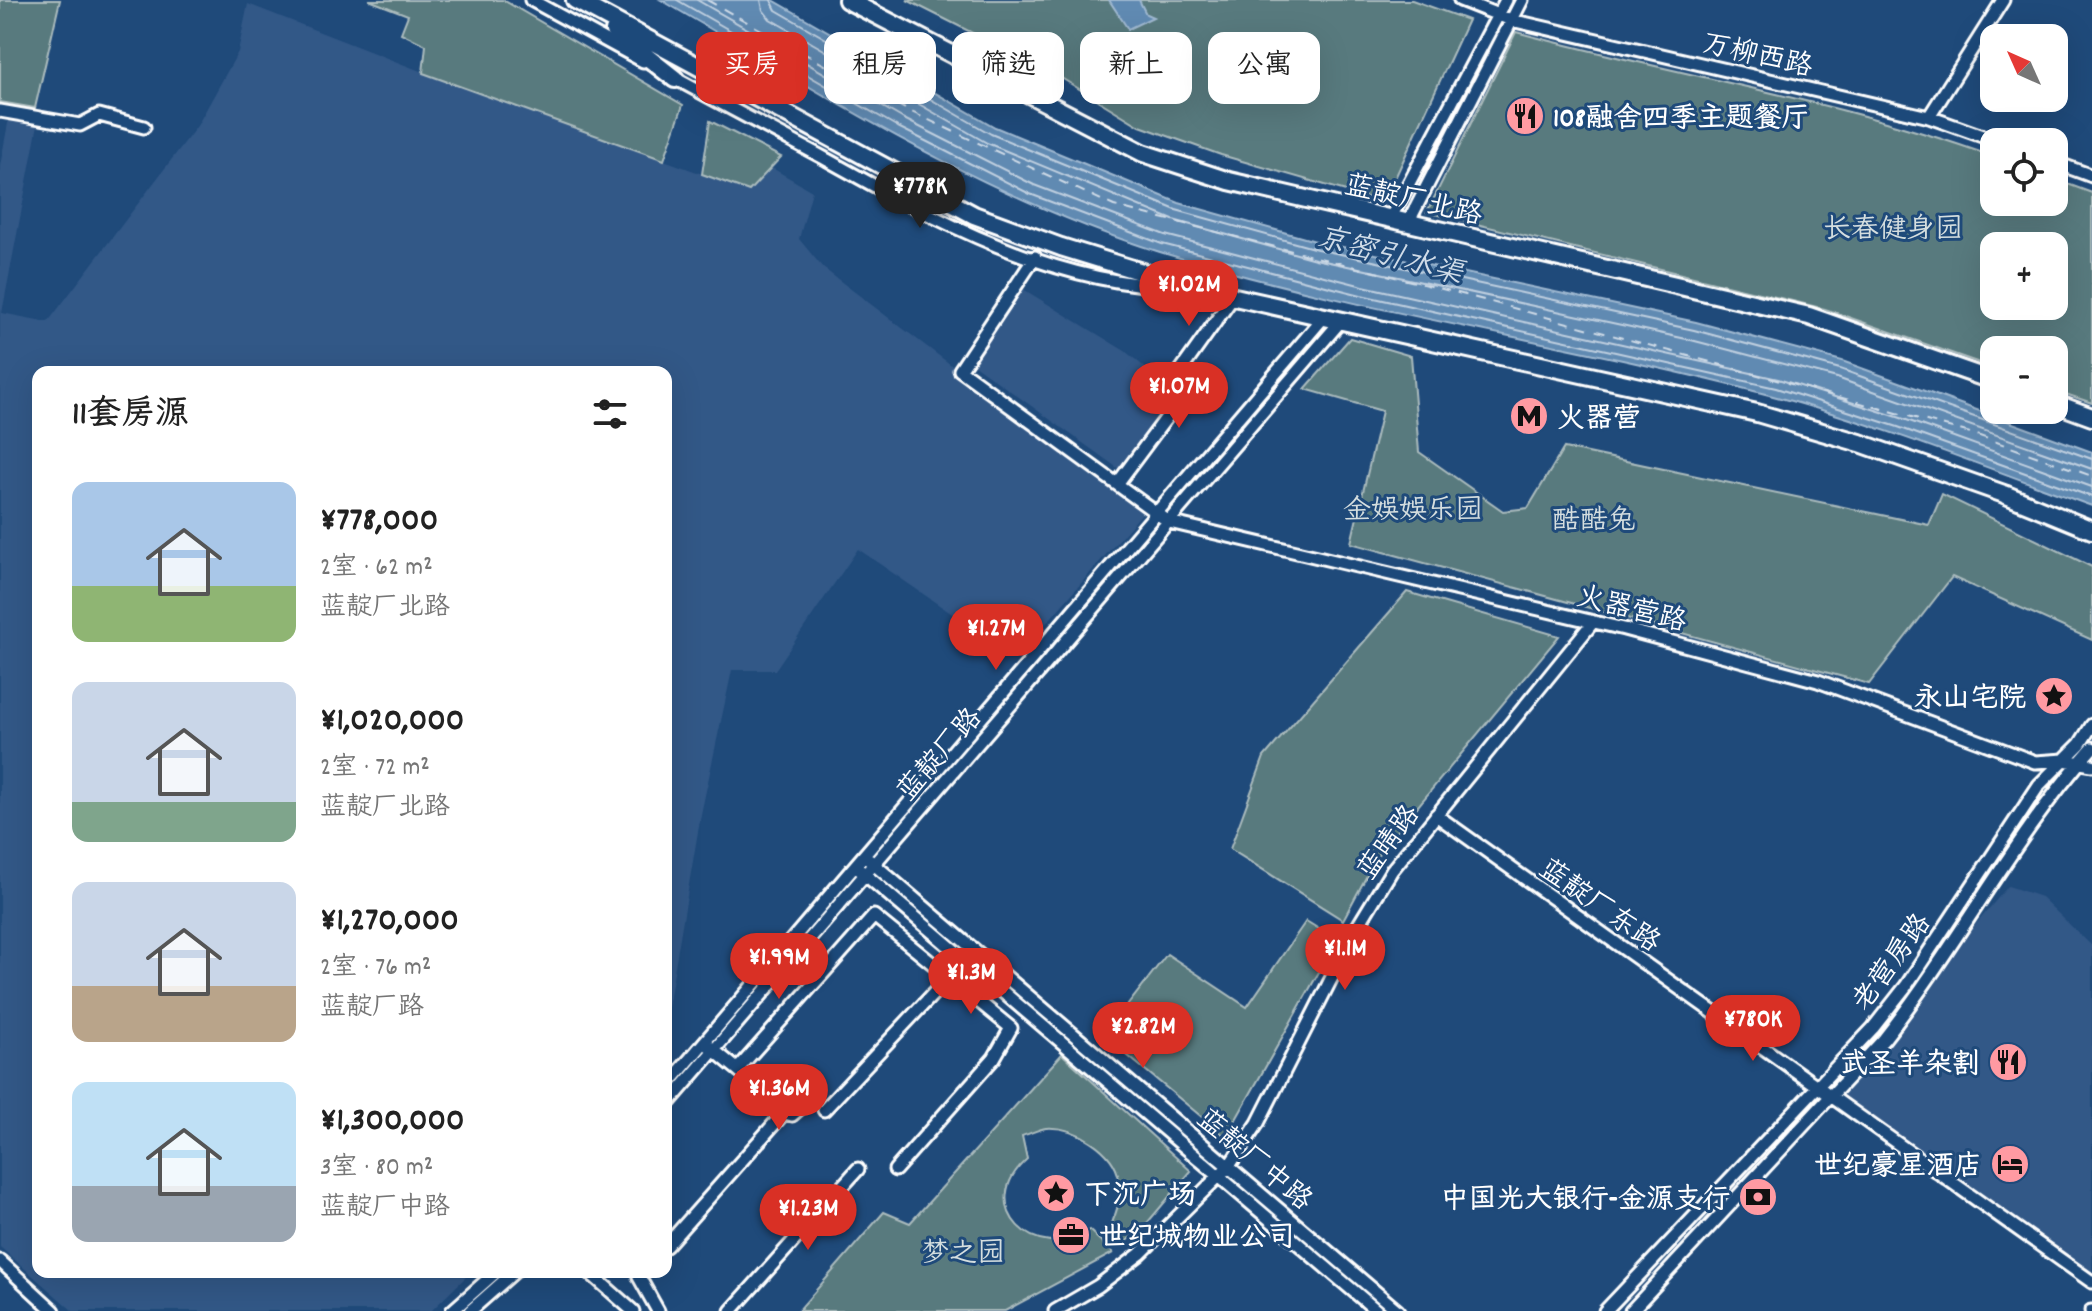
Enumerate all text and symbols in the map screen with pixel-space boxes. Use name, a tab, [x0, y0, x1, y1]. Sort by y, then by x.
north arrow	[1980, 24, 2068, 112]
map controls	[1980, 24, 2068, 424]
street label: 万柳西路	[1698, 26, 1816, 90]
chip: 买房	[696, 32, 808, 104]
chip: 租房	[824, 32, 936, 104]
chip: 筛选	[952, 32, 1064, 104]
chip: 新上	[1080, 32, 1192, 104]
chip: 公寓	[1208, 32, 1320, 104]
restaurant icon: 108融舍四季主题餐厅	[1504, 95, 1546, 137]
place label: 108融舍四季主题餐厅	[1553, 101, 1810, 141]
button: locate	[1980, 128, 2068, 216]
pin: ¥778K	[864, 162, 976, 230]
street label: 蓝靛厂北路	[1340, 168, 1486, 238]
text: ¥778K	[893, 169, 947, 206]
park label: 长春健身园	[1823, 212, 1963, 252]
water label: 京密引水渠	[1311, 218, 1470, 299]
button: +	[1980, 232, 2068, 320]
pin: ¥1.02M	[1124, 260, 1254, 328]
text: ¥1.02M	[1157, 267, 1221, 304]
button: −	[1980, 336, 2068, 424]
pin: ¥1.07M	[1114, 362, 1244, 430]
text: ¥1.07M	[1148, 369, 1210, 406]
text: 11套房源	[72, 392, 189, 441]
icon: filters	[588, 392, 632, 436]
metro station icon: 火器营	[1508, 395, 1550, 437]
place label: 火器营	[1557, 401, 1641, 441]
park label: 金娱娱乐园	[1343, 493, 1483, 533]
text: ¥778,000	[320, 498, 438, 547]
park label: 酷酷兔	[1552, 503, 1636, 543]
icon: home	[136, 514, 232, 610]
text: 2室 · 62 m²	[320, 550, 433, 587]
street label: 火器营路	[1572, 579, 1690, 645]
text: 蓝靛厂北路	[320, 590, 450, 627]
pin: ¥1.27M	[931, 604, 1061, 672]
text: ¥1.27M	[966, 611, 1026, 648]
place icon: 永山宅院	[2033, 675, 2075, 717]
place label: 永山宅院	[1914, 681, 2026, 721]
text: ¥1,020,000	[320, 698, 464, 747]
street label: 蓝靛厂路	[890, 701, 994, 812]
icon: home	[136, 714, 232, 810]
text: 2室 · 72 m²	[320, 750, 430, 787]
text: 蓝靛厂北路	[320, 790, 450, 827]
street label: 蓝晴路	[1350, 798, 1432, 890]
street label: 蓝靛厂东路	[1529, 852, 1667, 965]
text: ¥1,270,000	[320, 898, 459, 947]
street label: 老营房路	[1845, 907, 1943, 1021]
icon: home	[136, 914, 232, 1010]
pin: ¥1.1M	[1289, 924, 1401, 992]
text: ¥1.1M	[1323, 931, 1367, 968]
pin: ¥1.99M	[714, 933, 844, 1001]
text: ¥1.99M	[748, 940, 810, 977]
pin: ¥1.3M	[915, 948, 1027, 1016]
text: 2室 · 76 m²	[320, 950, 431, 987]
text: ¥1.3M	[946, 955, 996, 992]
text: 蓝靛厂路	[320, 990, 424, 1027]
pin: ¥780K	[1697, 995, 1809, 1063]
pin: ¥2.82M	[1078, 1002, 1208, 1070]
text: ¥780K	[1723, 1002, 1783, 1039]
text: ¥2.82M	[1110, 1009, 1176, 1046]
restaurant icon: 武圣羊杂割	[1987, 1041, 2029, 1083]
place label: 武圣羊杂割	[1840, 1047, 1980, 1087]
pin: ¥1.36M	[714, 1064, 844, 1132]
text: ¥1.36M	[748, 1071, 810, 1108]
text: ¥1,300,000	[320, 1098, 465, 1147]
street label: 蓝靛厂中路	[1186, 1102, 1319, 1222]
icon: home	[136, 1114, 232, 1210]
hotel icon: 世纪豪星酒店	[1989, 1143, 2031, 1185]
place label: 世纪豪星酒店	[1814, 1149, 1982, 1189]
text: 3室 · 80 m²	[320, 1150, 433, 1187]
place icon: 下沉广场	[1035, 1172, 1077, 1214]
bank icon: 中国光大银行-金源支行	[1737, 1176, 1779, 1218]
place label: 下沉广场	[1084, 1178, 1196, 1218]
place label: 中国光大银行-金源支行	[1440, 1182, 1730, 1222]
pin: ¥1.23M	[743, 1184, 873, 1252]
text: 蓝靛厂中路	[320, 1190, 450, 1227]
text: ¥1.23M	[778, 1191, 838, 1228]
office icon: 世纪城物业公司	[1050, 1214, 1092, 1256]
place label: 世纪城物业公司	[1099, 1220, 1295, 1260]
park label: 梦之园	[921, 1236, 1005, 1276]

